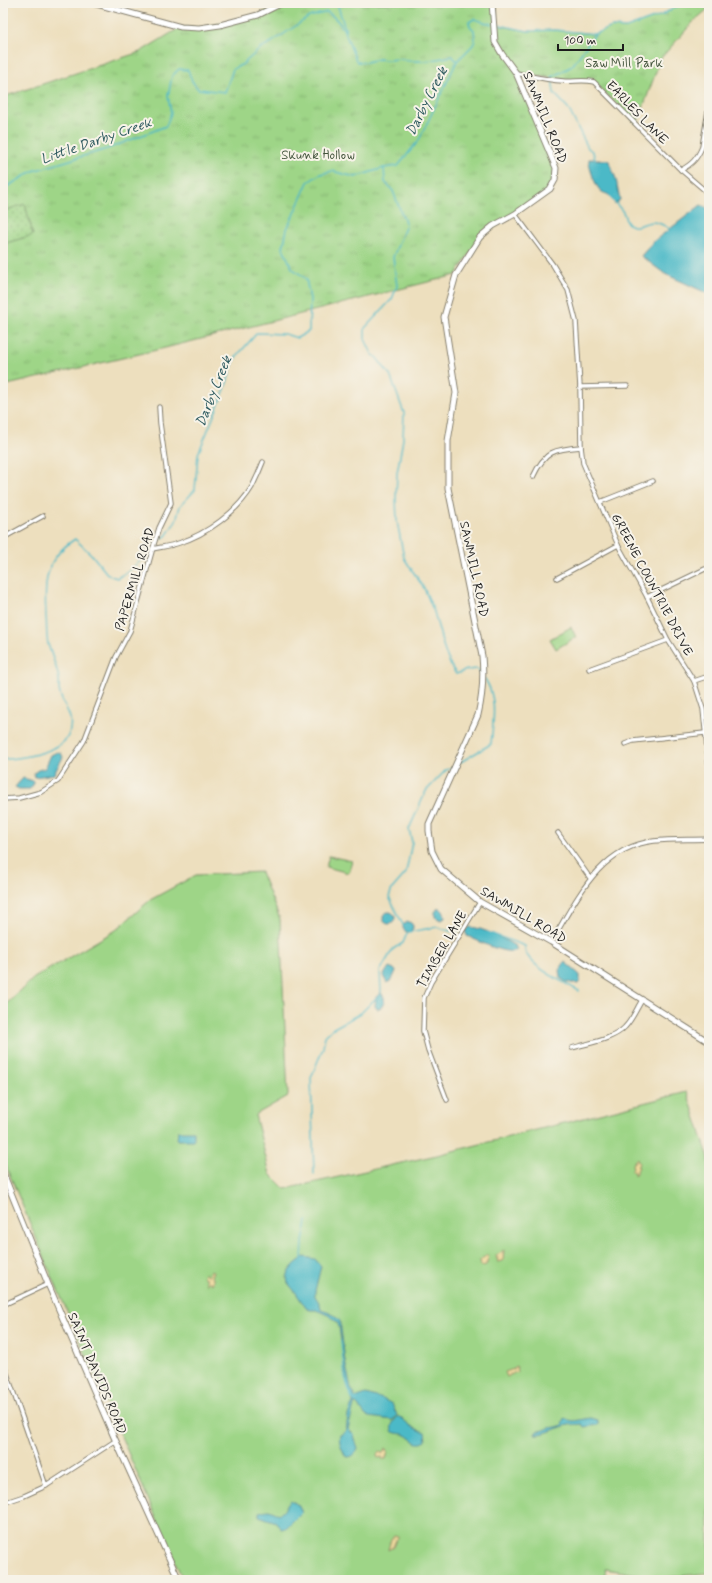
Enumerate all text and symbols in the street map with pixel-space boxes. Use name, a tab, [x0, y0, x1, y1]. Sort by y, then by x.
scale bar	[558, 26, 623, 52]
text: 100 m	[564, 33, 596, 49]
park label: Saw Mill Park	[585, 55, 663, 72]
water label: Darby Creek	[402, 63, 452, 139]
street label: SAWMILL ROAD	[518, 69, 571, 166]
street label: EARLES LANE	[602, 77, 672, 149]
water label: Little Darby Creek	[38, 113, 155, 168]
park label: Skunk Hollow	[281, 147, 355, 164]
water label: Darby Creek	[192, 353, 237, 429]
street label: GREENE COUNTRIE DRIVE	[607, 511, 697, 659]
street label: SAWMILL ROAD	[455, 520, 492, 619]
street label: PAPERMILL ROAD	[112, 526, 159, 633]
street label: SAWMILL ROAD	[477, 883, 569, 948]
street label: TIMBER LANE	[413, 908, 472, 992]
street label: SAINT DAVIDS ROAD	[63, 1310, 130, 1437]

